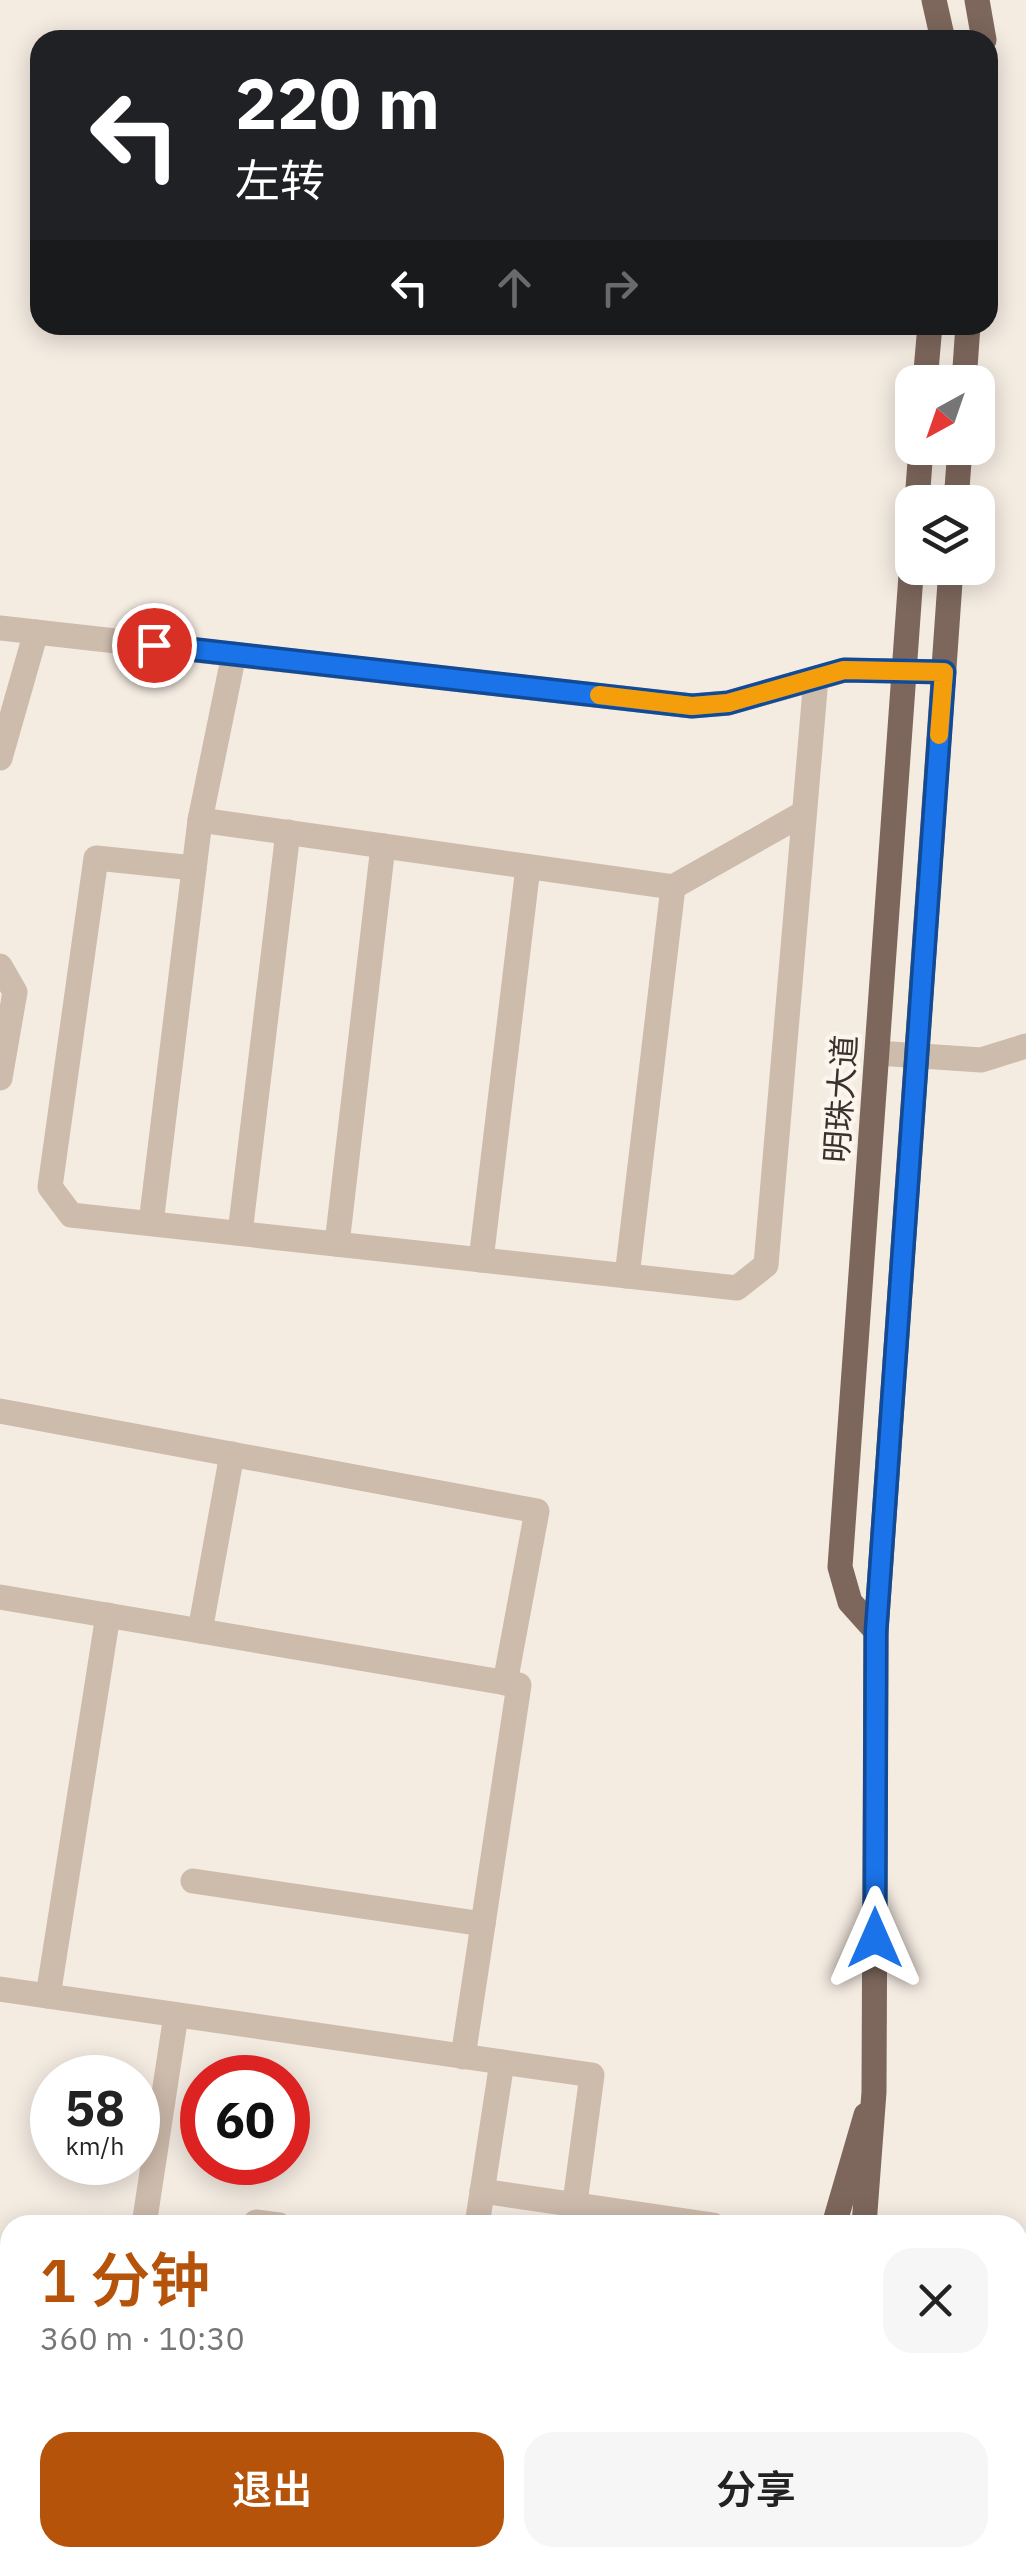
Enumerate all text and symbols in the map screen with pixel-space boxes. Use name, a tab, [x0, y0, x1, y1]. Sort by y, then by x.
text: 220 m	[235, 57, 440, 148]
icon: left	[70, 70, 200, 200]
text: 左转	[235, 151, 325, 209]
icon: left	[382, 260, 437, 315]
icon: ahead	[487, 260, 542, 315]
icon: right	[592, 260, 647, 315]
north arrow	[895, 365, 995, 465]
map controls	[895, 365, 995, 585]
button: layers	[895, 485, 995, 585]
pin	[112, 603, 197, 688]
icon: arrive	[127, 618, 182, 673]
street label: 明珠大道	[815, 1034, 865, 1164]
position arrow	[823, 1886, 927, 1990]
speed limit sign: 60	[180, 2055, 310, 2185]
text: 58	[65, 2075, 125, 2140]
text: km/h	[66, 2129, 124, 2162]
text: 1 分钟	[40, 2240, 210, 2319]
button: close	[883, 2248, 988, 2353]
text: 360 m · 10:30	[40, 2317, 245, 2359]
button: 退出	[40, 2432, 504, 2547]
button: 分享	[524, 2432, 988, 2547]

